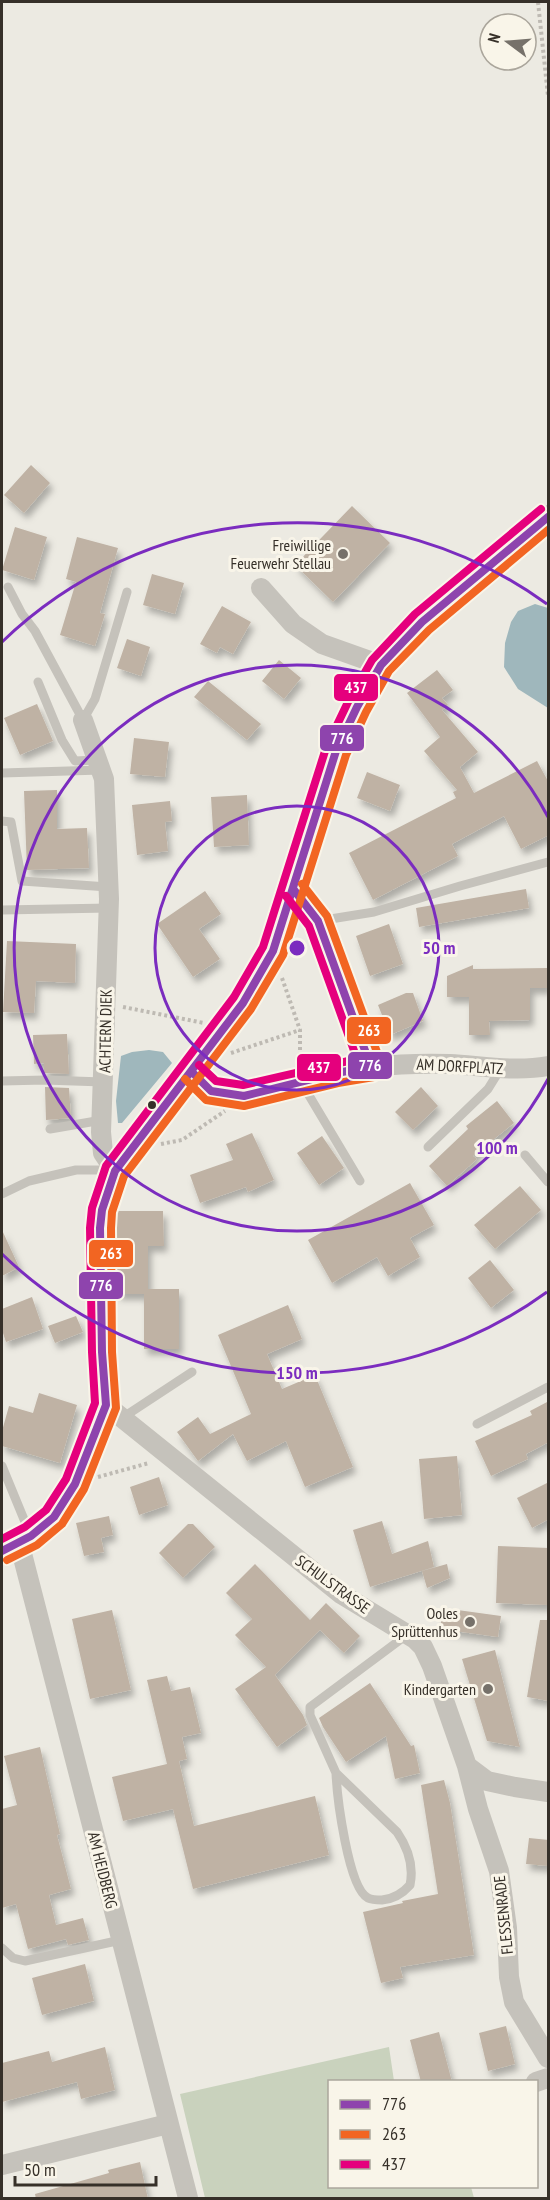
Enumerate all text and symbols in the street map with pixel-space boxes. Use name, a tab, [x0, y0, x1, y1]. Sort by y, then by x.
north arrow	[478, 12, 538, 72]
text: N	[483, 31, 504, 45]
place label: Freiwillige Feuerwehr Stellau	[231, 535, 331, 573]
marker: Freiwillige Feuerwehr Stellau	[336, 547, 350, 561]
line badge: 437	[333, 673, 379, 702]
text: 437	[345, 677, 367, 697]
line badge: 776	[319, 724, 365, 752]
text: 776	[331, 728, 354, 748]
text: 50 m	[423, 936, 455, 959]
centre of rings	[287, 938, 307, 958]
street label: ACHTERN DIEK	[94, 989, 116, 1073]
line badge: 263	[346, 1016, 392, 1045]
text: 263	[358, 1020, 380, 1040]
line badge: 776	[347, 1051, 393, 1080]
line badge: 437	[296, 1053, 342, 1082]
street label: AM DORFPLATZ	[416, 1054, 504, 1078]
text: 776	[359, 1055, 382, 1075]
text: 437	[308, 1057, 330, 1077]
unlabelled marker	[146, 1099, 158, 1111]
text: 100 m	[476, 1136, 518, 1159]
line badge: 263	[88, 1239, 134, 1268]
text: 263	[100, 1243, 122, 1263]
line badge: 776	[78, 1271, 124, 1300]
text: 776	[90, 1275, 113, 1295]
text: 150 m	[276, 1361, 318, 1384]
street label: SCHULSTRASSE	[292, 1550, 374, 1618]
place label: Ooles Sprüttenhus	[391, 1603, 458, 1641]
marker: Ooles Sprüttenhus	[463, 1615, 477, 1629]
place label: Kindergarten	[404, 1679, 476, 1699]
marker: Kindergarten	[481, 1682, 495, 1696]
street label: AM HEIDBERG	[84, 1830, 122, 1910]
street label: FLESSENRADE	[489, 1874, 517, 1956]
legend	[328, 2080, 538, 2188]
text: 776	[382, 2092, 406, 2115]
text: 263	[382, 2122, 406, 2145]
scale bar	[15, 2149, 156, 2187]
text: 437	[382, 2152, 406, 2175]
text: 50 m	[24, 2158, 56, 2181]

